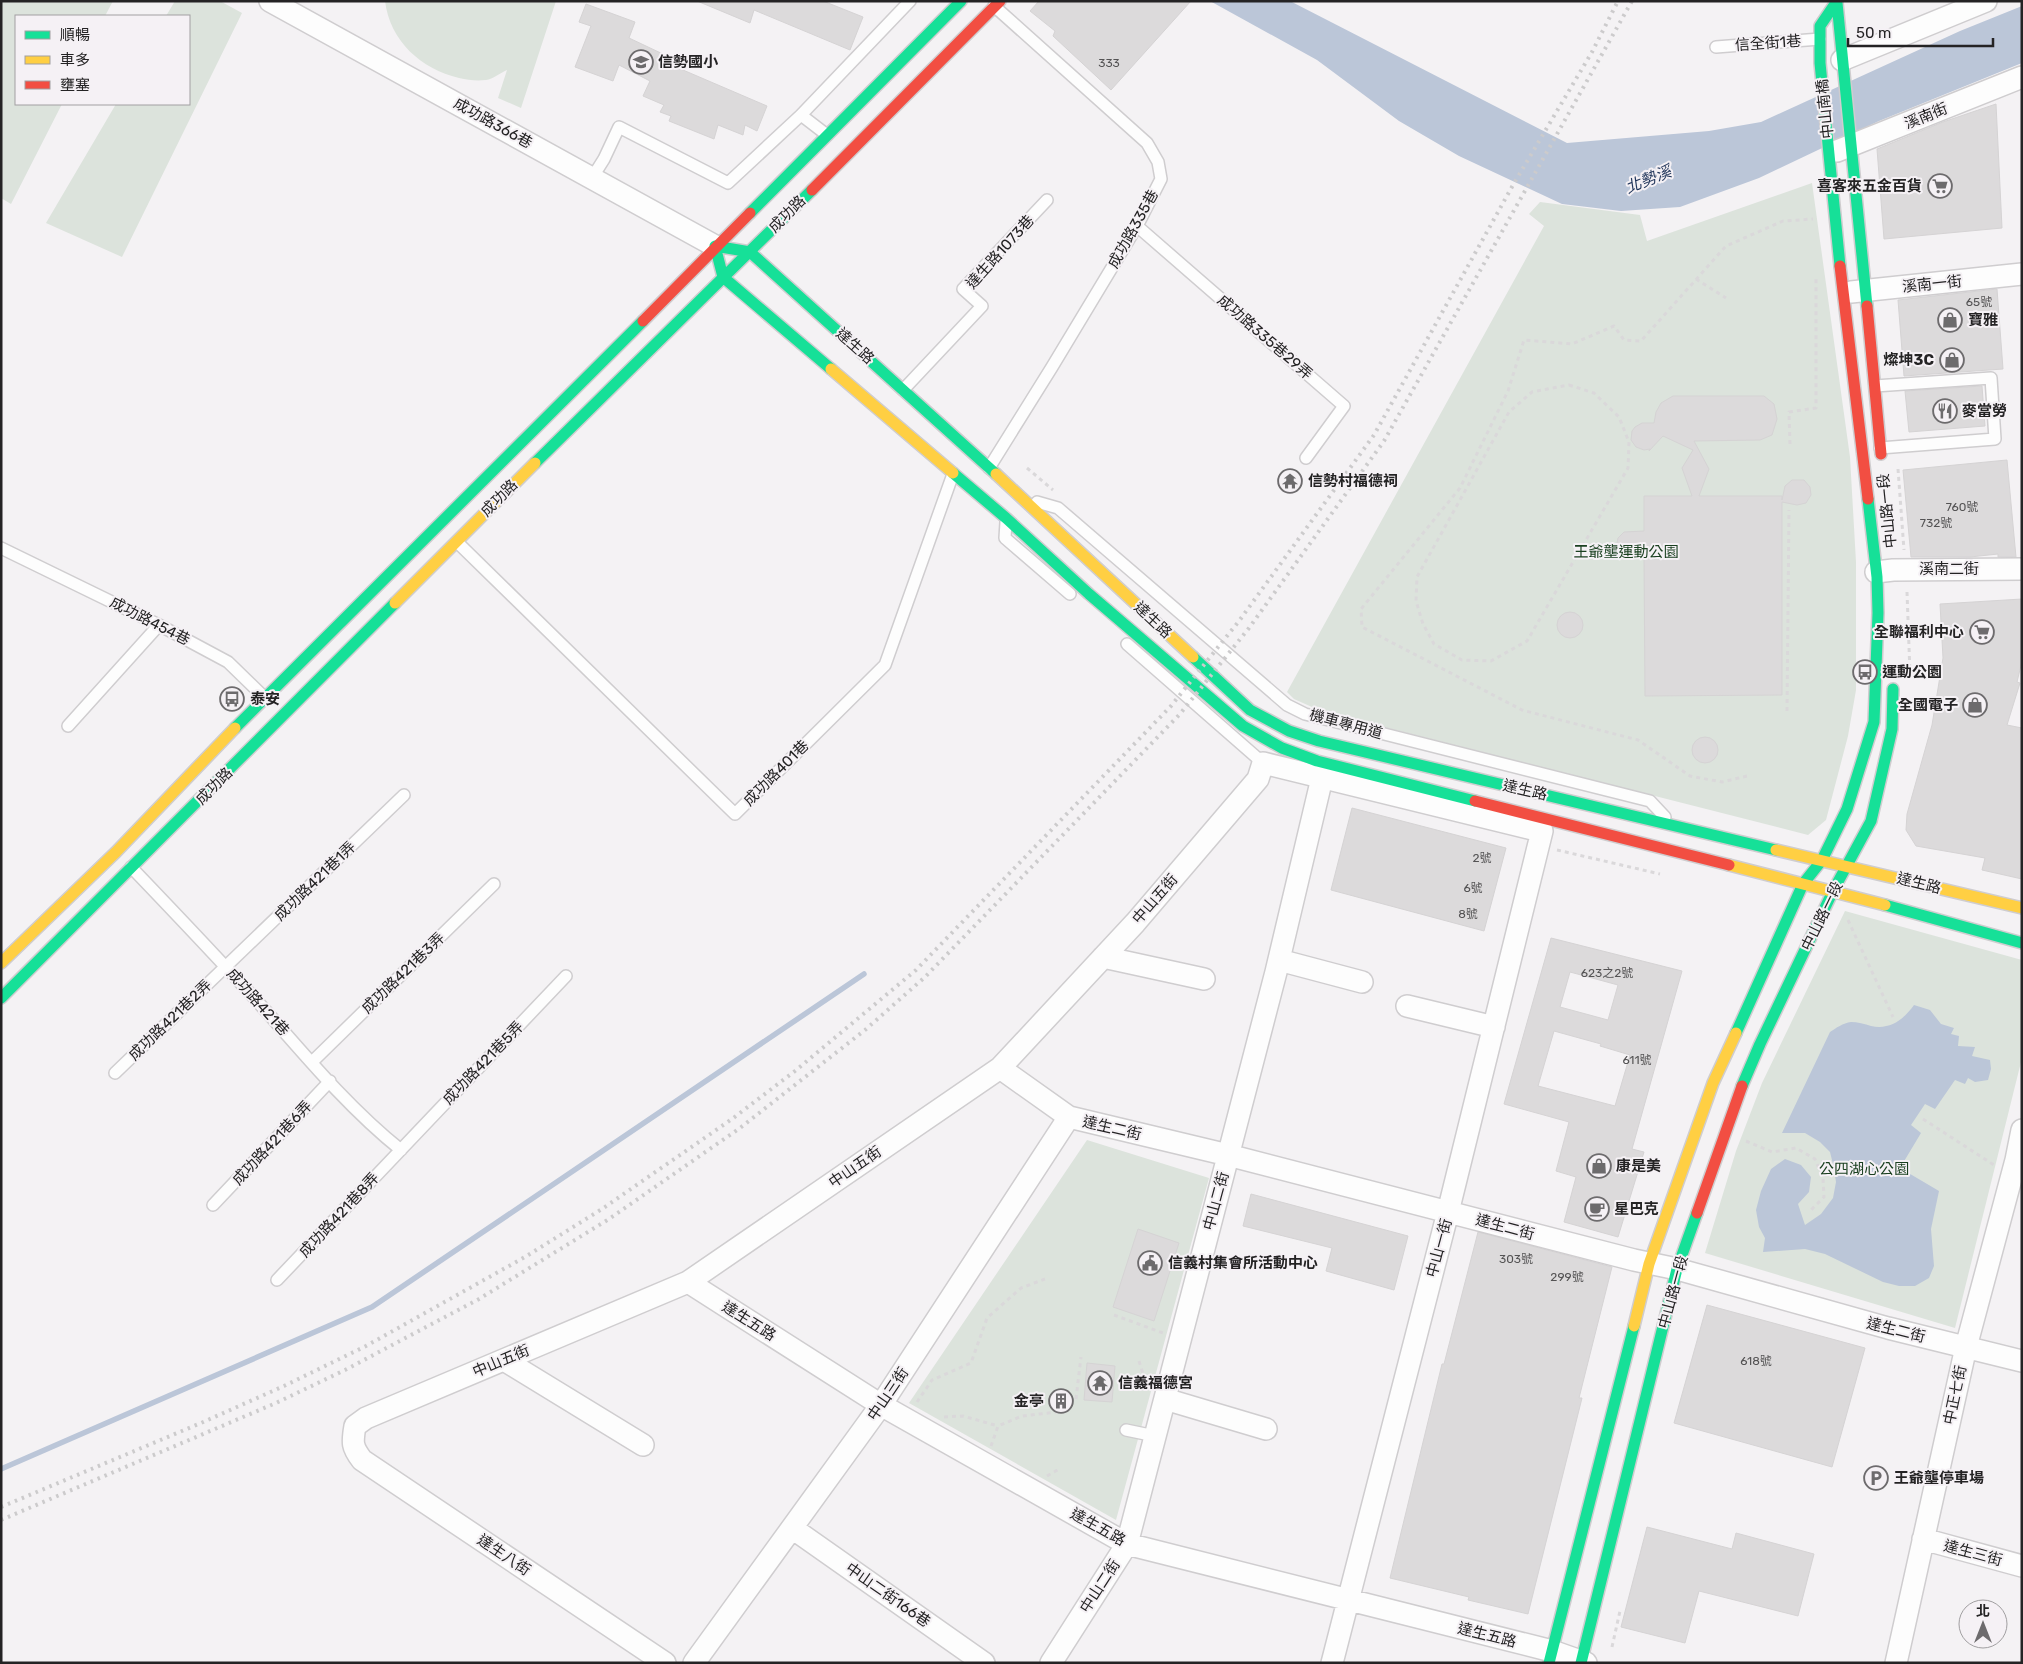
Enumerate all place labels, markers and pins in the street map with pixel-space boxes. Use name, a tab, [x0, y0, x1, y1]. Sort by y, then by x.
school or university icon: 信勢國小	[628, 49, 654, 75]
place label: 信勢國小	[658, 53, 719, 71]
supermarket icon: 喜客來五金百貨	[1927, 173, 1953, 199]
place label: 喜客來五金百貨	[1817, 177, 1922, 195]
shop icon: 寶雅	[1937, 307, 1963, 333]
place label: 寶雅	[1968, 311, 1998, 329]
shop icon: 燦坤3C	[1939, 347, 1965, 373]
place label: 燦坤3C	[1884, 351, 1934, 369]
restaurant icon: 麥當勞	[1932, 398, 1958, 424]
place label: 麥當勞	[1962, 402, 2007, 420]
temple icon: 信勢村福德祠	[1277, 468, 1303, 494]
place label: 信勢村福德祠	[1308, 472, 1398, 490]
supermarket icon: 全聯福利中心	[1969, 619, 1995, 645]
place label: 全聯福利中心	[1874, 623, 1964, 641]
bus stop icon: 運動公園	[1852, 659, 1878, 685]
place label: 運動公園	[1882, 663, 1942, 681]
bus stop icon: 泰安	[219, 686, 245, 712]
place label: 泰安	[250, 690, 280, 708]
shop icon: 全國電子	[1962, 692, 1988, 718]
place label: 全國電子	[1898, 696, 1958, 714]
shop icon: 康是美	[1586, 1153, 1612, 1179]
place label: 康是美	[1616, 1157, 1661, 1175]
cafe icon: 星巴克	[1584, 1196, 1610, 1222]
place label: 星巴克	[1614, 1200, 1659, 1218]
public building icon: 信義村集會所活動中心	[1137, 1250, 1163, 1276]
place label: 信義村集會所活動中心	[1168, 1254, 1318, 1272]
temple icon: 信義福德宮	[1087, 1370, 1113, 1396]
place label: 信義福德宮	[1118, 1374, 1193, 1392]
building icon: 金亭	[1048, 1388, 1074, 1414]
place label: 金亭	[1014, 1392, 1044, 1410]
parking icon: 王爺壟停車場	[1863, 1465, 1889, 1491]
place label: 王爺壟停車場	[1894, 1469, 1984, 1487]

